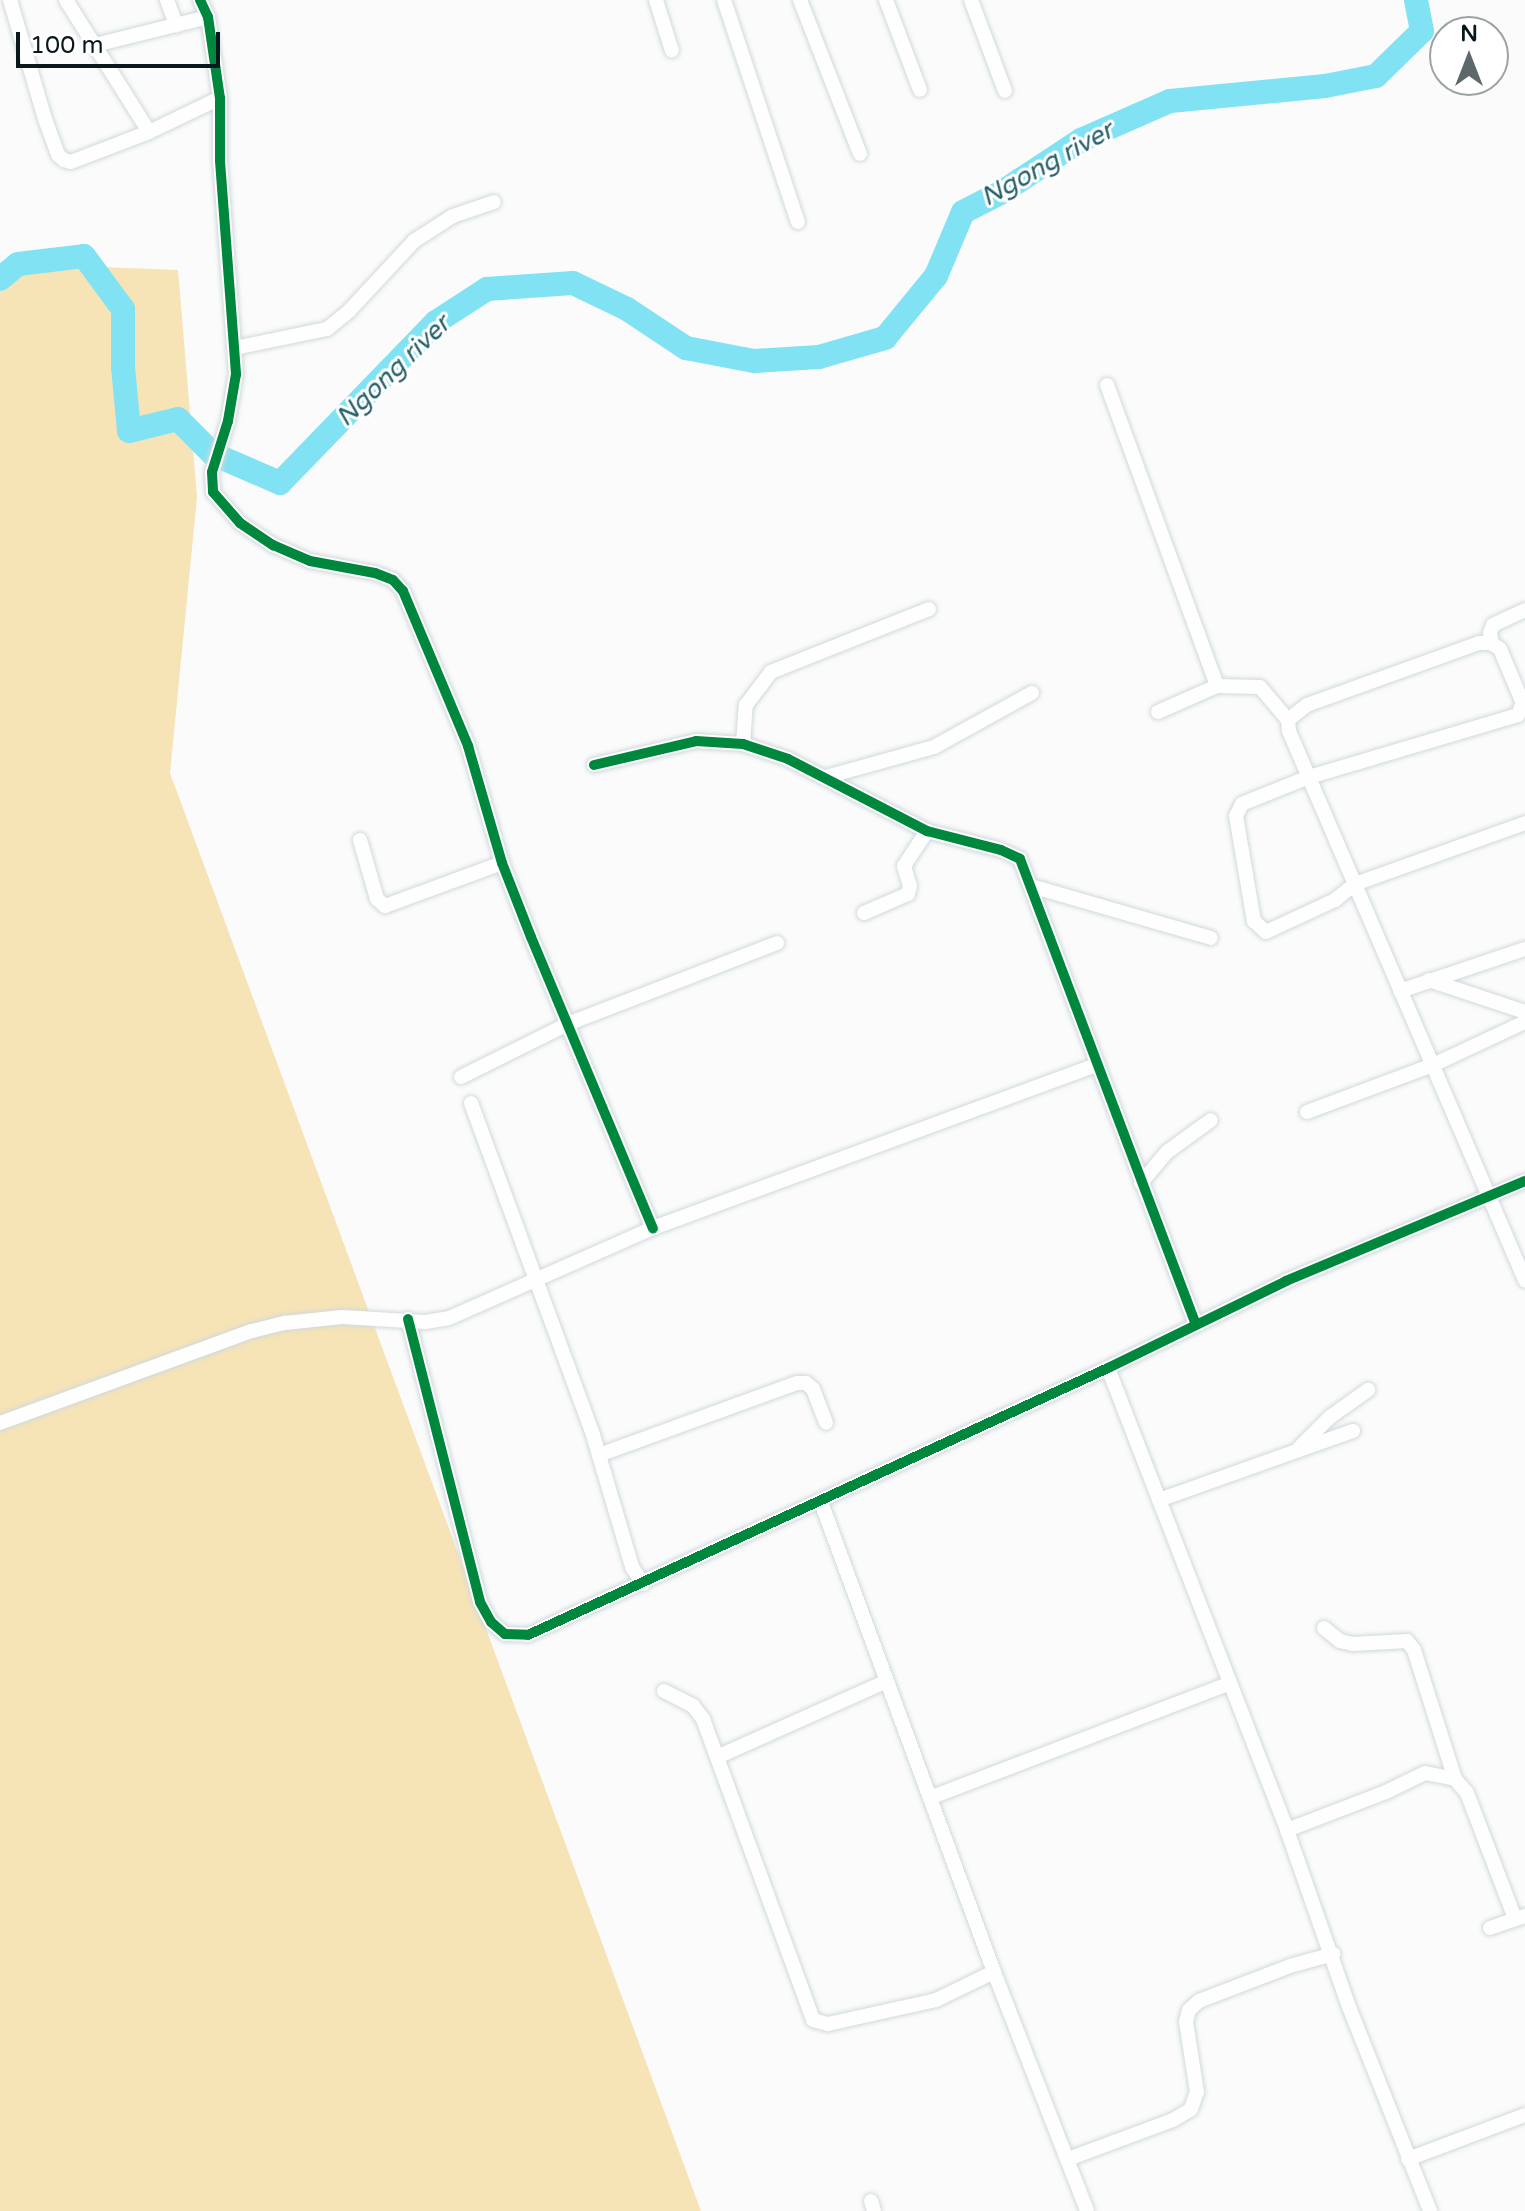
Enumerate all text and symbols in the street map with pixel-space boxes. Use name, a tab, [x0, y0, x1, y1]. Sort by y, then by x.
scale bar	[20, 16, 224, 66]
north arrow	[1429, 16, 1509, 96]
text: N	[1460, 21, 1478, 47]
text: 100 m	[30, 31, 104, 60]
water label: Ngong river	[975, 115, 1119, 213]
water label: Ngong river	[329, 309, 457, 433]

